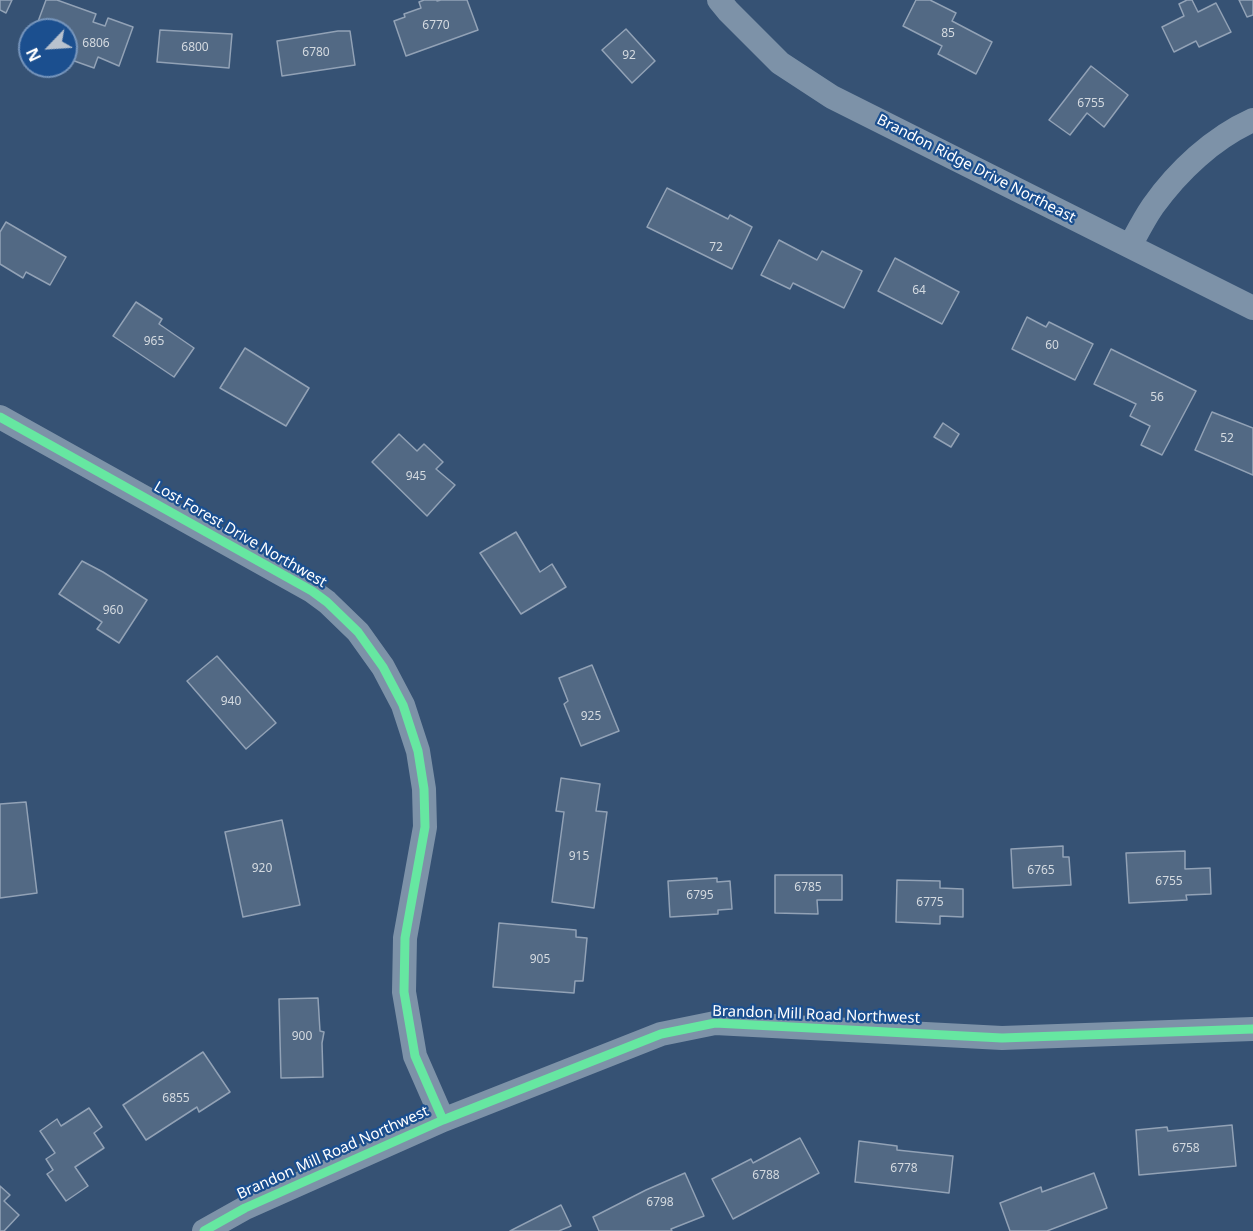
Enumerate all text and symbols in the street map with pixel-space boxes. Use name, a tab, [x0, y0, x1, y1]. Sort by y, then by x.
north arrow	[18, 18, 78, 78]
house number: 6770	[422, 19, 450, 33]
house number: 85	[941, 27, 955, 41]
house number: 6806	[82, 37, 110, 51]
house number: 6800	[181, 41, 209, 55]
text: N	[21, 44, 46, 65]
house number: 6780	[302, 46, 330, 60]
house number: 92	[622, 49, 636, 63]
house number: 6755	[1077, 97, 1105, 111]
street label: Brandon Ridge Drive Northeast	[874, 111, 1078, 227]
house number: 72	[709, 241, 723, 255]
house number: 64	[912, 284, 926, 298]
house number: 965	[144, 335, 164, 349]
house number: 60	[1045, 339, 1059, 353]
house number: 56	[1150, 391, 1164, 405]
house number: 52	[1220, 432, 1234, 446]
house number: 945	[406, 470, 426, 484]
street label: Lost Forest Drive Northwest	[150, 478, 330, 592]
house number: 960	[103, 604, 123, 618]
house number: 940	[221, 695, 241, 709]
house number: 925	[581, 710, 601, 724]
house number: 915	[569, 850, 589, 864]
house number: 920	[252, 862, 272, 876]
house number: 6765	[1027, 864, 1055, 878]
house number: 6755	[1155, 875, 1183, 889]
house number: 6785	[794, 881, 822, 895]
house number: 6795	[686, 889, 714, 903]
house number: 6775	[916, 896, 944, 910]
house number: 905	[530, 953, 550, 967]
street label: Brandon Mill Road Northwest	[712, 1002, 920, 1028]
house number: 900	[292, 1030, 312, 1044]
house number: 6855	[162, 1092, 190, 1106]
street label: Brandon Mill Road Northwest	[234, 1102, 432, 1204]
house number: 6758	[1172, 1142, 1200, 1156]
house number: 6778	[890, 1162, 918, 1176]
house number: 6788	[752, 1169, 780, 1183]
house number: 6798	[646, 1196, 674, 1210]

